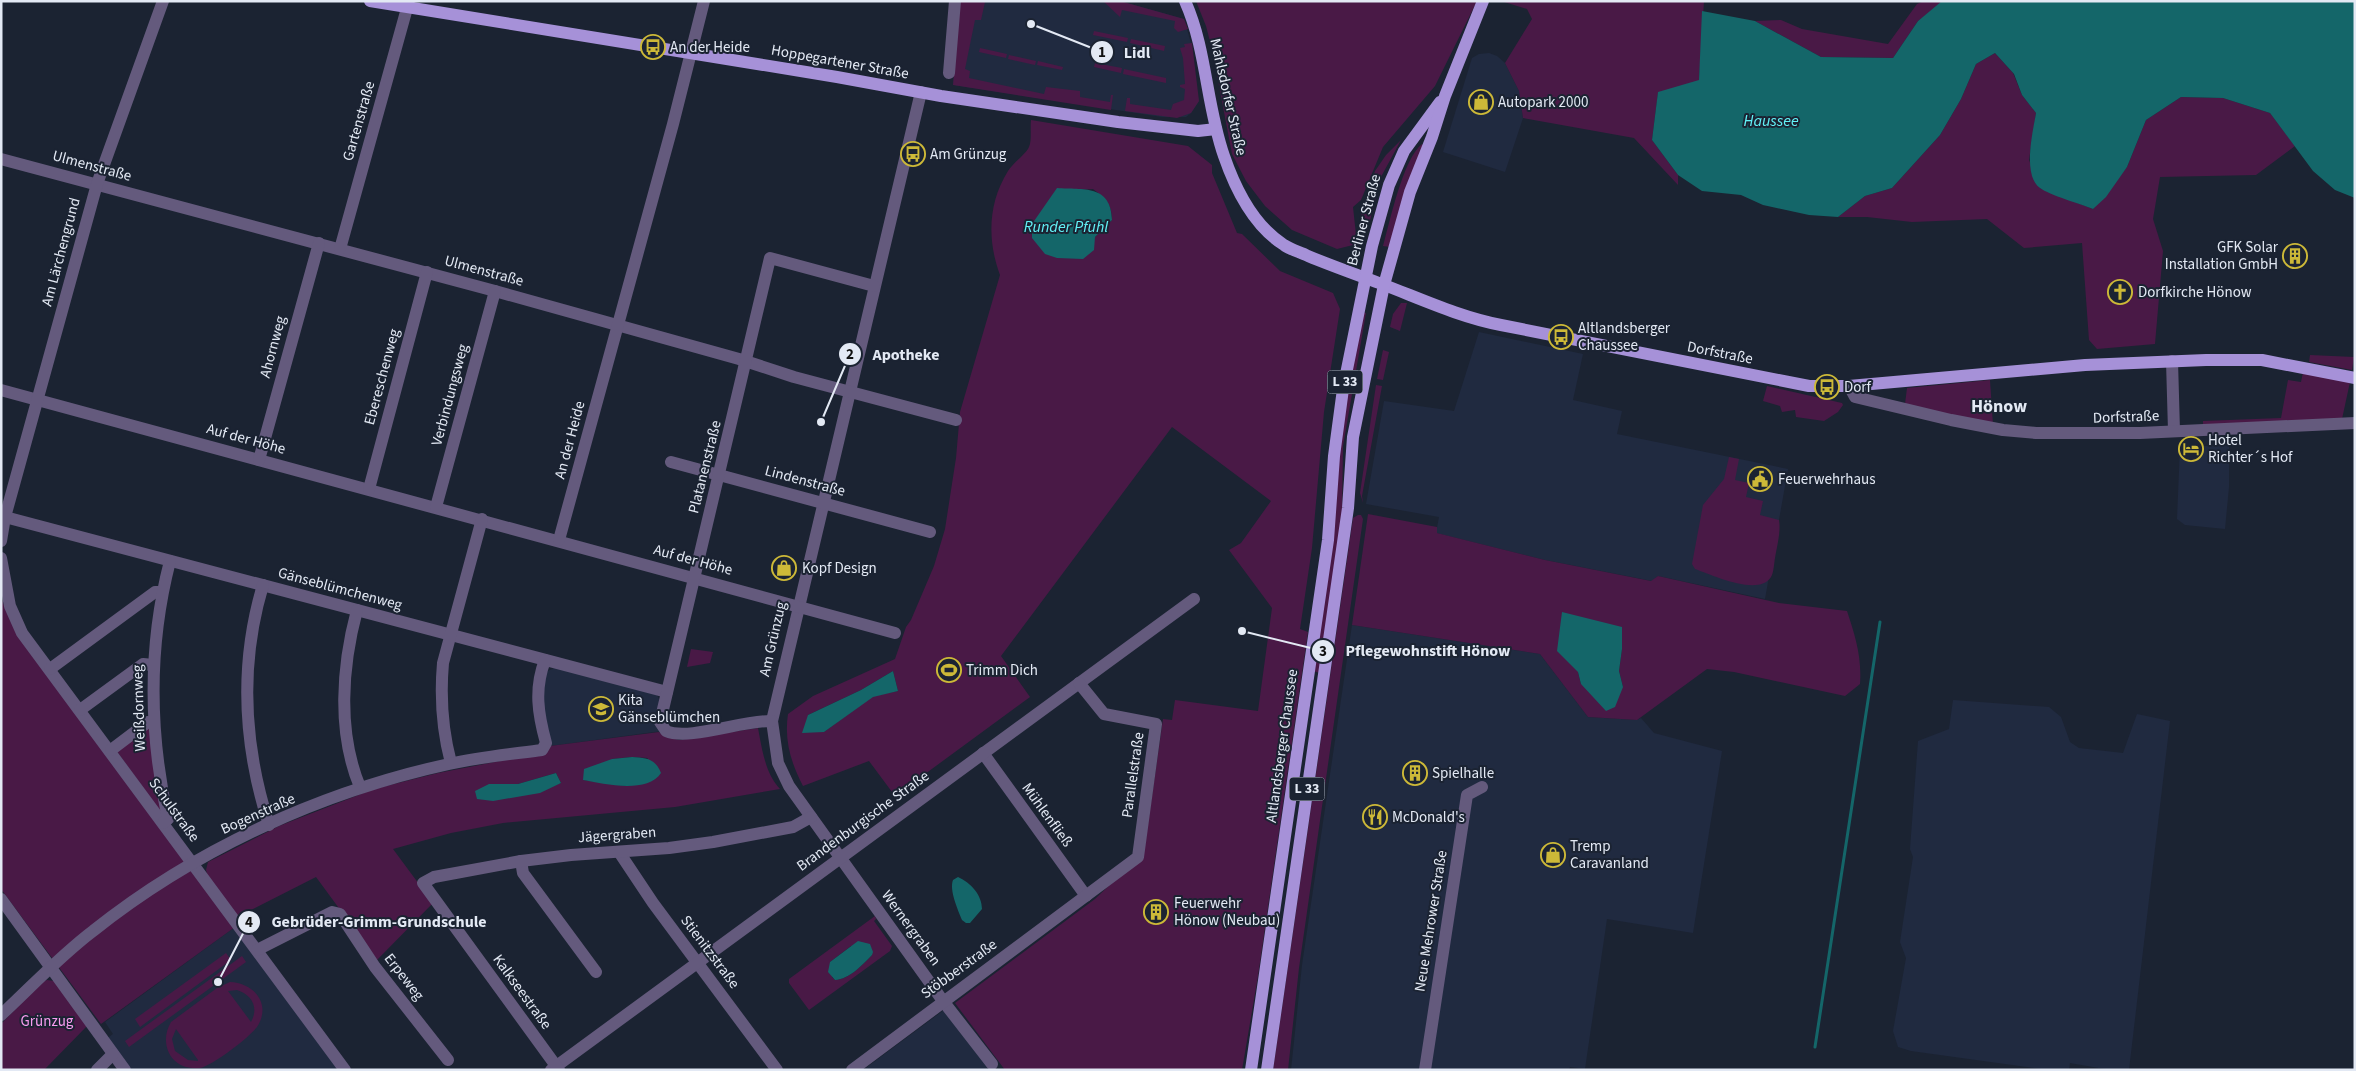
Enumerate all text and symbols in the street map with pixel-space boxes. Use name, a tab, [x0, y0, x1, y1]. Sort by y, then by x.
bus stop icon: An der Heide	[640, 34, 666, 60]
street label: Mahlsdorfer Straße	[1204, 36, 1252, 158]
place label: An der Heide	[670, 37, 750, 58]
callout: Lidl	[1089, 37, 1161, 68]
street label: Hoppegartener Straße	[770, 40, 910, 84]
text: 1	[1098, 42, 1106, 63]
text: Lidl	[1124, 42, 1151, 64]
street label: Gartenstraße	[338, 79, 380, 163]
shop icon: Autopark 2000	[1468, 89, 1494, 115]
place label: Autopark 2000	[1498, 92, 1588, 113]
water label: Haussee	[1743, 110, 1799, 132]
bus stop icon: Am Grünzug	[900, 141, 926, 167]
place label: Am Grünzug	[930, 144, 1007, 165]
street label: Ulmenstraße	[50, 145, 134, 187]
street label: Berliner Straße	[1342, 172, 1386, 268]
street label: Am Lärchengrund	[36, 195, 86, 309]
water label: Runder Pfuhl	[1024, 216, 1108, 238]
place label: GFK Solar Installation GmbH	[2165, 237, 2279, 275]
building icon: GFK Solar Installation GmbH	[2282, 243, 2308, 269]
street label: Ulmenstraße	[442, 250, 526, 292]
church icon: Dorfkirche Hönow	[2107, 279, 2133, 305]
place label: Dorfkirche Hönow	[2138, 282, 2252, 303]
street label: Ahornweg	[255, 313, 291, 380]
place label: Altlandsberger Chaussee	[1578, 318, 1671, 356]
bus stop icon: Altlandsberger Chaussee	[1548, 324, 1574, 350]
street label: Ebereschenweg	[359, 326, 405, 427]
street label: Dorfstraße	[1685, 336, 1755, 370]
callout: Apotheke	[837, 339, 949, 370]
street label: Verbindungsweg	[426, 341, 474, 448]
text: 2	[846, 344, 854, 365]
text: Apotheke	[872, 344, 939, 366]
road number: L 33	[1328, 371, 1362, 394]
bus stop icon: Dorf	[1814, 374, 1840, 400]
place label: Dorf	[1844, 377, 1872, 398]
district label: Hönow	[1971, 394, 2027, 419]
street label: An der Heide	[550, 399, 590, 481]
street label: Dorfstraße	[2092, 405, 2160, 429]
street label: Auf der Höhe	[204, 418, 288, 460]
street label: Platanenstraße	[683, 418, 727, 516]
place label: Hotel Richter´s Hof	[2208, 430, 2293, 468]
hotel icon: Hotel Richter´s Hof	[2178, 436, 2204, 462]
street label: Lindenstraße	[762, 460, 848, 502]
public building icon: Feuerwehrhaus	[1747, 466, 1773, 492]
place label: Feuerwehrhaus	[1778, 469, 1875, 490]
street label: Auf der Höhe	[651, 539, 735, 581]
shop icon: Kopf Design	[771, 555, 797, 581]
place label: Kopf Design	[802, 558, 877, 579]
street label: Gänseblümchenweg	[276, 562, 405, 616]
street label: Am Grünzug	[754, 599, 792, 679]
callout: Pflegewohnstift Hönow	[1310, 635, 1521, 666]
text: Pflegewohnstift Hönow	[1345, 640, 1511, 662]
text: 3	[1319, 641, 1327, 662]
sports icon: Trimm Dich	[936, 657, 962, 683]
place label: Trimm Dich	[966, 660, 1038, 681]
street label: Weißdornweg	[127, 664, 151, 752]
street label: Altlandsberger Chaussee	[1261, 668, 1303, 824]
place label: Kita Gänseblümchen	[618, 690, 720, 728]
school or university icon: Kita Gänseblümchen	[588, 696, 614, 722]
street label: Parallelstraße	[1117, 731, 1149, 819]
building icon: Spielhalle	[1402, 760, 1428, 786]
place label: Spielhalle	[1432, 763, 1494, 784]
street label: Brandenburgische Straße	[792, 766, 934, 876]
street label: Schulstraße	[144, 774, 204, 846]
road number: L 33	[1290, 778, 1324, 801]
street label: Mühlenfließ	[1017, 779, 1078, 852]
street label: Bogenstraße	[217, 788, 299, 840]
restaurant icon: McDonald's	[1362, 804, 1388, 830]
place label: McDonald's	[1392, 807, 1465, 828]
street label: Jägergraben	[577, 822, 657, 848]
place label: Tremp Caravanland	[1570, 836, 1649, 874]
shop icon: Tremp Caravanland	[1540, 842, 1566, 868]
street label: Neue Mehrower Straße	[1409, 849, 1453, 993]
street label: Wernergraben	[876, 886, 946, 970]
place label: Feuerwehr Hönow (Neubau)	[1174, 893, 1280, 931]
building icon: Feuerwehr Hönow (Neubau)	[1143, 899, 1169, 925]
callout: Gebrüder-Grimm-Grundschule	[236, 906, 496, 937]
text: Gebrüder-Grimm-Grundschule	[271, 911, 487, 933]
street label: Stienitzstraße	[676, 911, 744, 993]
text: 4	[245, 912, 253, 933]
street label: Stöbberstraße	[917, 934, 1001, 1004]
street label: Erpeweg	[379, 949, 429, 1005]
street label: Kalkseestraße	[488, 950, 556, 1034]
park label: Grünzug	[21, 1011, 74, 1032]

